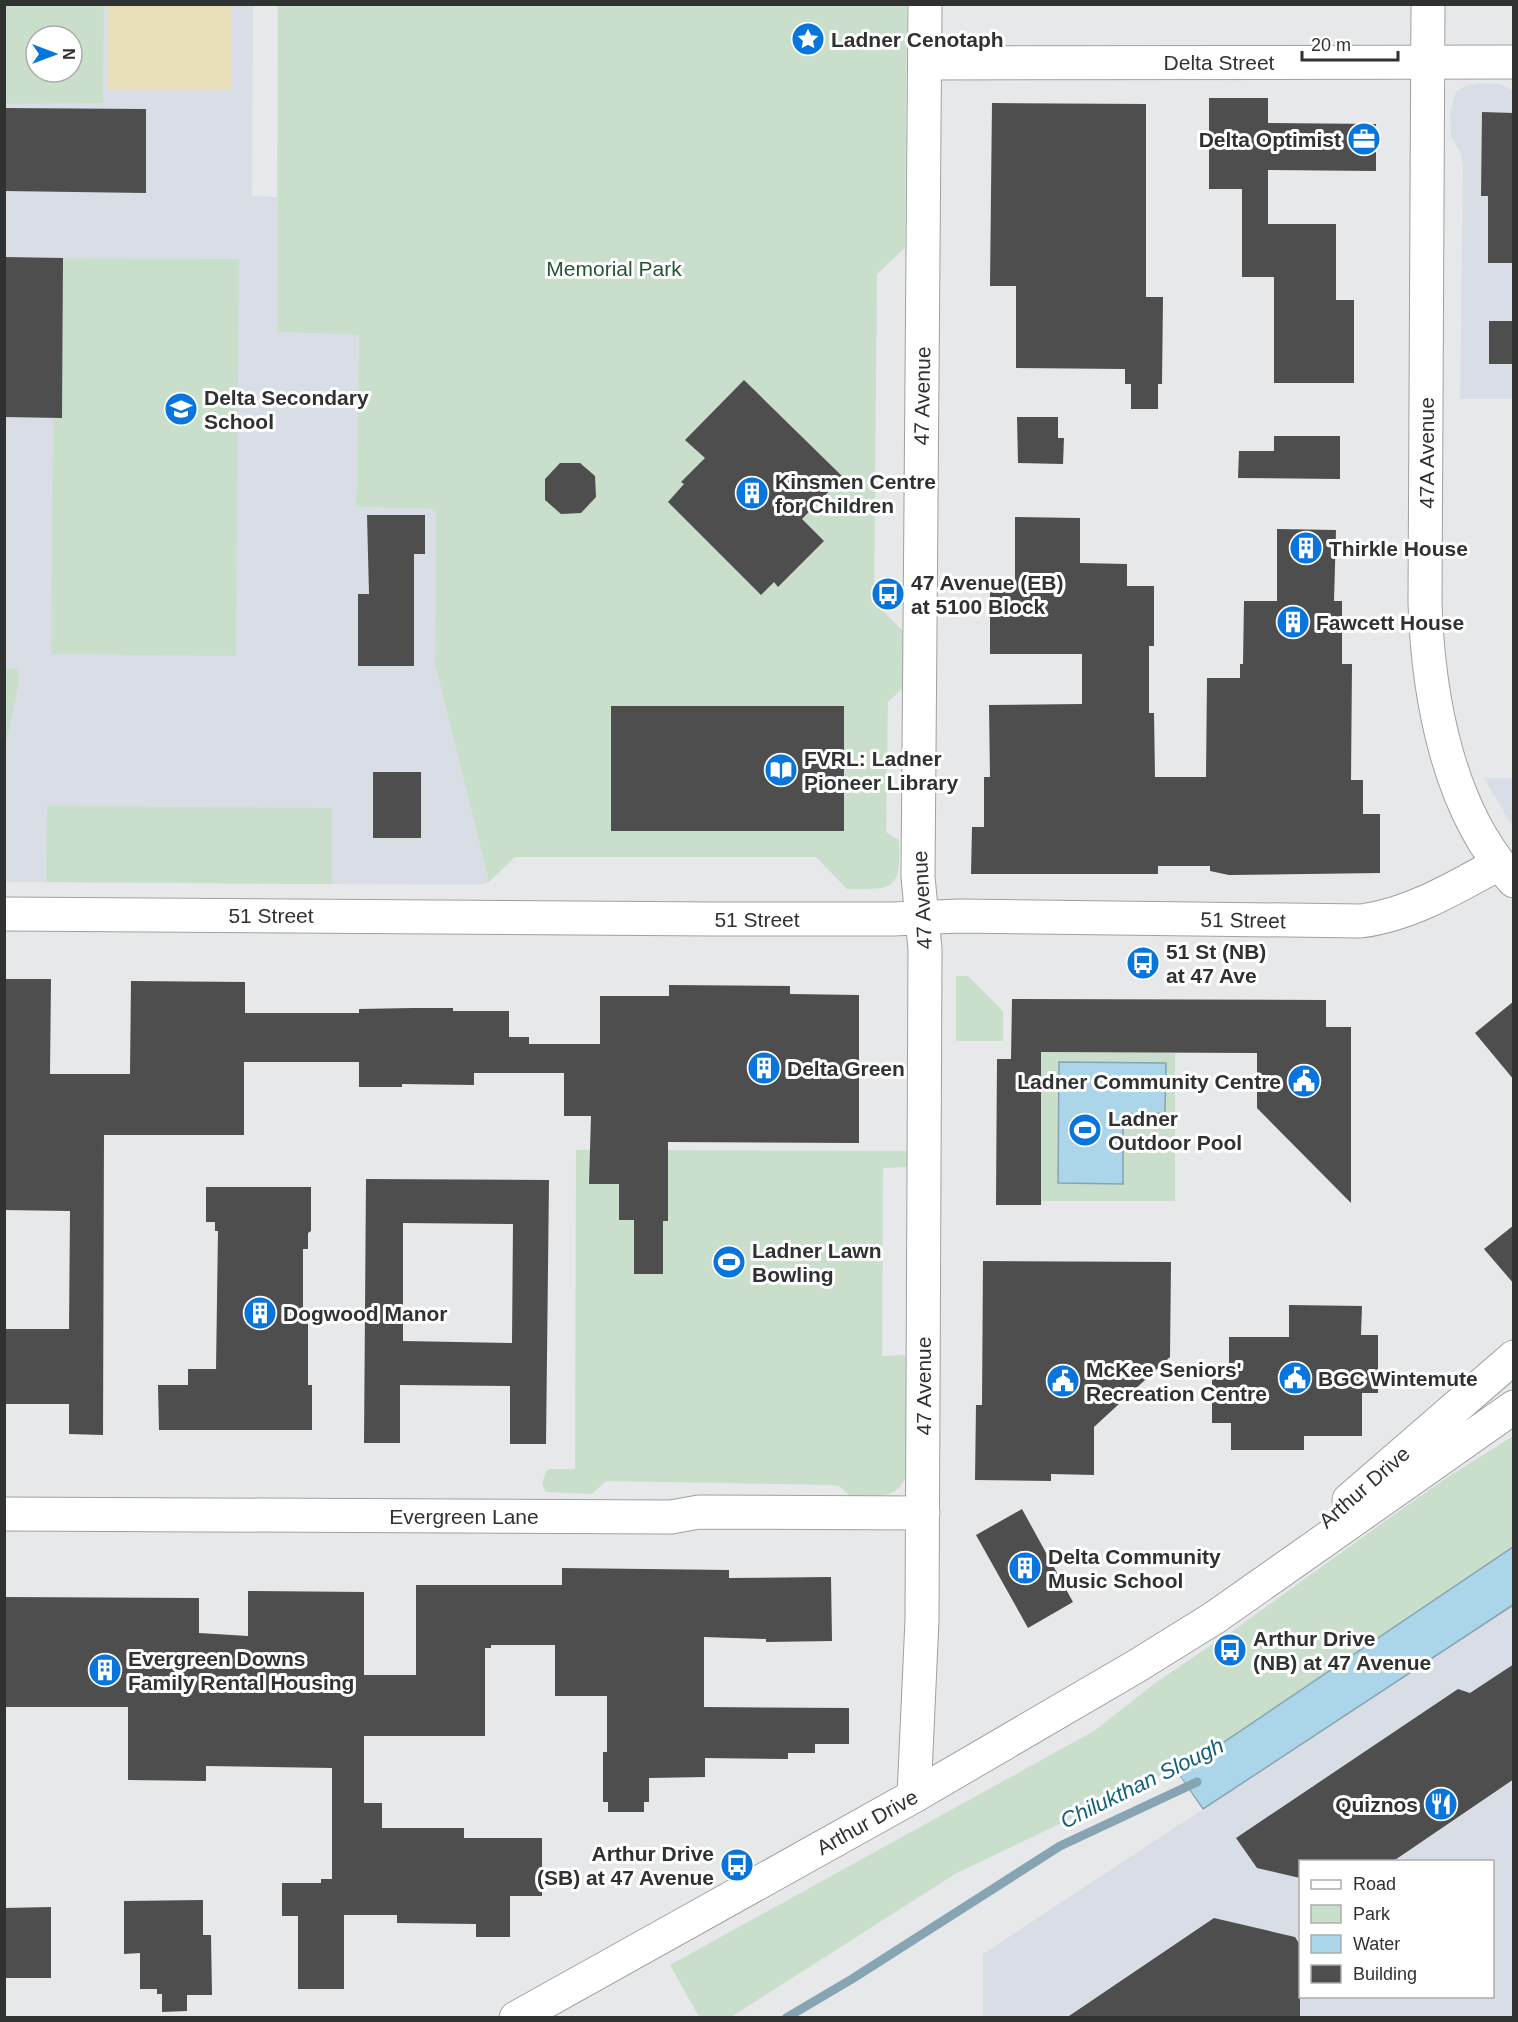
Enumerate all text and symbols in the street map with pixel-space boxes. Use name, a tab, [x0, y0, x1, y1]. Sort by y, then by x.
place icon: Ladner Cenotaph	[790, 21, 826, 57]
north arrow	[24, 24, 84, 84]
scale bar	[1302, 24, 1398, 62]
place label: Ladner Cenotaph	[831, 28, 1004, 51]
text: 20 m	[1311, 35, 1351, 55]
text: N	[60, 48, 77, 60]
street label: Delta Street	[1164, 51, 1275, 74]
office icon: Delta Optimist	[1346, 121, 1382, 157]
place label: Delta Optimist	[1199, 128, 1341, 151]
park label: Memorial Park	[546, 257, 682, 280]
street label: 47 Avenue	[910, 346, 934, 446]
place label: Delta Secondary School	[204, 386, 369, 433]
school or university icon: Delta Secondary School	[163, 391, 199, 427]
street label: 47A Avenue	[1415, 397, 1438, 509]
place label: Kinsmen Centre for Children	[775, 470, 936, 517]
building icon: Kinsmen Centre for Children	[734, 475, 770, 511]
building icon: Thirkle House	[1288, 530, 1324, 566]
place label: Thirkle House	[1329, 537, 1468, 560]
place label: 47 Avenue (EB) at 5100 Block	[911, 571, 1064, 618]
bus stop icon: 47 Avenue (EB) at 5100 Block	[870, 576, 906, 612]
building icon: Fawcett House	[1275, 604, 1311, 640]
place label: Fawcett House	[1316, 611, 1464, 634]
place label: FVRL: Ladner Pioneer Library	[804, 747, 958, 794]
library icon: FVRL: Ladner Pioneer Library	[763, 752, 799, 788]
street label: 47 Avenue	[908, 850, 936, 950]
street label: 51 Street	[228, 904, 314, 927]
street label: 51 Street	[714, 908, 800, 931]
street label: 51 Street	[1200, 908, 1286, 932]
place label: 51 St (NB) at 47 Ave	[1166, 940, 1266, 987]
bus stop icon: 51 St (NB) at 47 Ave	[1125, 945, 1161, 981]
building icon: Delta Green	[746, 1050, 782, 1086]
place label: Delta Green	[787, 1057, 905, 1080]
public building icon: Ladner Community Centre	[1286, 1063, 1322, 1099]
place label: Ladner Community Centre	[1017, 1070, 1281, 1093]
place label: Ladner Outdoor Pool	[1108, 1107, 1242, 1154]
sports icon: Ladner Outdoor Pool	[1067, 1112, 1103, 1148]
place label: Ladner Lawn Bowling	[752, 1239, 882, 1286]
sports icon: Ladner Lawn Bowling	[711, 1244, 747, 1280]
building icon: Dogwood Manor	[242, 1295, 278, 1331]
place label: Dogwood Manor	[283, 1302, 447, 1325]
street label: 47 Avenue	[912, 1337, 935, 1435]
place label: McKee Seniors' Recreation Centre	[1086, 1358, 1267, 1405]
public building icon: BGC Wintemute	[1277, 1360, 1313, 1396]
public building icon: McKee Seniors' Recreation Centre	[1045, 1363, 1081, 1399]
place label: BGC Wintemute	[1318, 1367, 1478, 1390]
street label: Arthur Drive	[1314, 1442, 1414, 1532]
street label: Evergreen Lane	[389, 1505, 539, 1528]
place label: Delta Community Music School	[1048, 1545, 1221, 1592]
building icon: Delta Community Music School	[1007, 1550, 1043, 1586]
place label: Arthur Drive (NB) at 47 Avenue	[1253, 1627, 1431, 1674]
bus stop icon: Arthur Drive (NB) at 47 Avenue	[1212, 1632, 1248, 1668]
place label: Evergreen Downs Family Rental Housing	[128, 1647, 354, 1694]
building icon: Evergreen Downs Family Rental Housing	[87, 1652, 123, 1688]
water label: Chilukthan Slough	[1056, 1733, 1228, 1833]
street label: Arthur Drive	[812, 1785, 922, 1859]
restaurant icon: Quiznos	[1423, 1786, 1459, 1822]
place label: Quiznos	[1335, 1793, 1418, 1816]
place label: Arthur Drive (SB) at 47 Avenue	[537, 1842, 714, 1889]
bus stop icon: Arthur Drive (SB) at 47 Avenue	[719, 1847, 755, 1883]
legend	[1299, 1860, 1494, 1998]
text: Road	[1353, 1874, 1396, 1894]
text: Park	[1353, 1904, 1391, 1924]
text: Water	[1353, 1934, 1400, 1954]
text: Building	[1353, 1964, 1417, 1984]

